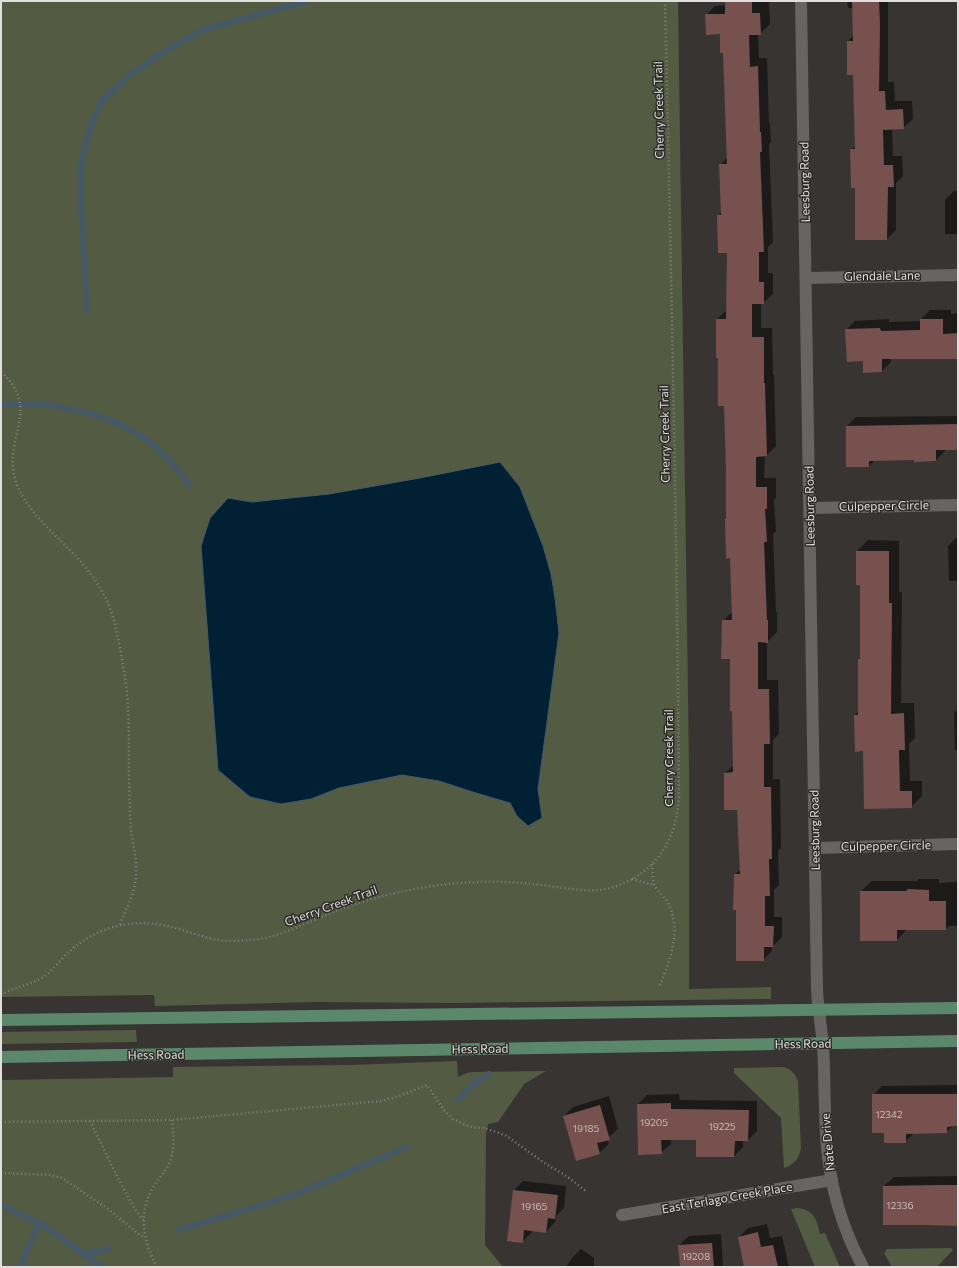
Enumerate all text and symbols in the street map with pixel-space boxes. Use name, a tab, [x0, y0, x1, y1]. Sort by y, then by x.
street label: Cherry Creek Trail	[650, 61, 666, 159]
street label: Leesburg Road	[796, 142, 812, 222]
street label: Glendale Lane	[844, 267, 920, 283]
street label: Cherry Creek Trail	[656, 385, 672, 483]
street label: Leesburg Road	[801, 466, 817, 546]
street label: Culpepper Circle	[839, 497, 929, 513]
street label: Cherry Creek Trail	[661, 709, 675, 807]
street label: Leesburg Road	[806, 790, 822, 870]
street label: Culpepper Circle	[841, 837, 931, 853]
street label: Cherry Creek Trail	[282, 882, 379, 928]
street label: Hess Road	[775, 1036, 831, 1050]
street label: Hess Road	[452, 1041, 508, 1055]
street label: Hess Road	[128, 1047, 184, 1061]
house number: 12342	[876, 1108, 903, 1120]
street label: Nate Drive	[818, 1113, 836, 1171]
house number: 19205	[640, 1116, 668, 1128]
house number: 19225	[708, 1120, 736, 1132]
house number: 19185	[573, 1122, 599, 1134]
street label: East Terlago Creek Place	[660, 1179, 793, 1215]
house number: 12336	[886, 1199, 914, 1211]
house number: 19165	[521, 1200, 547, 1212]
house number: 19208	[682, 1250, 710, 1262]

